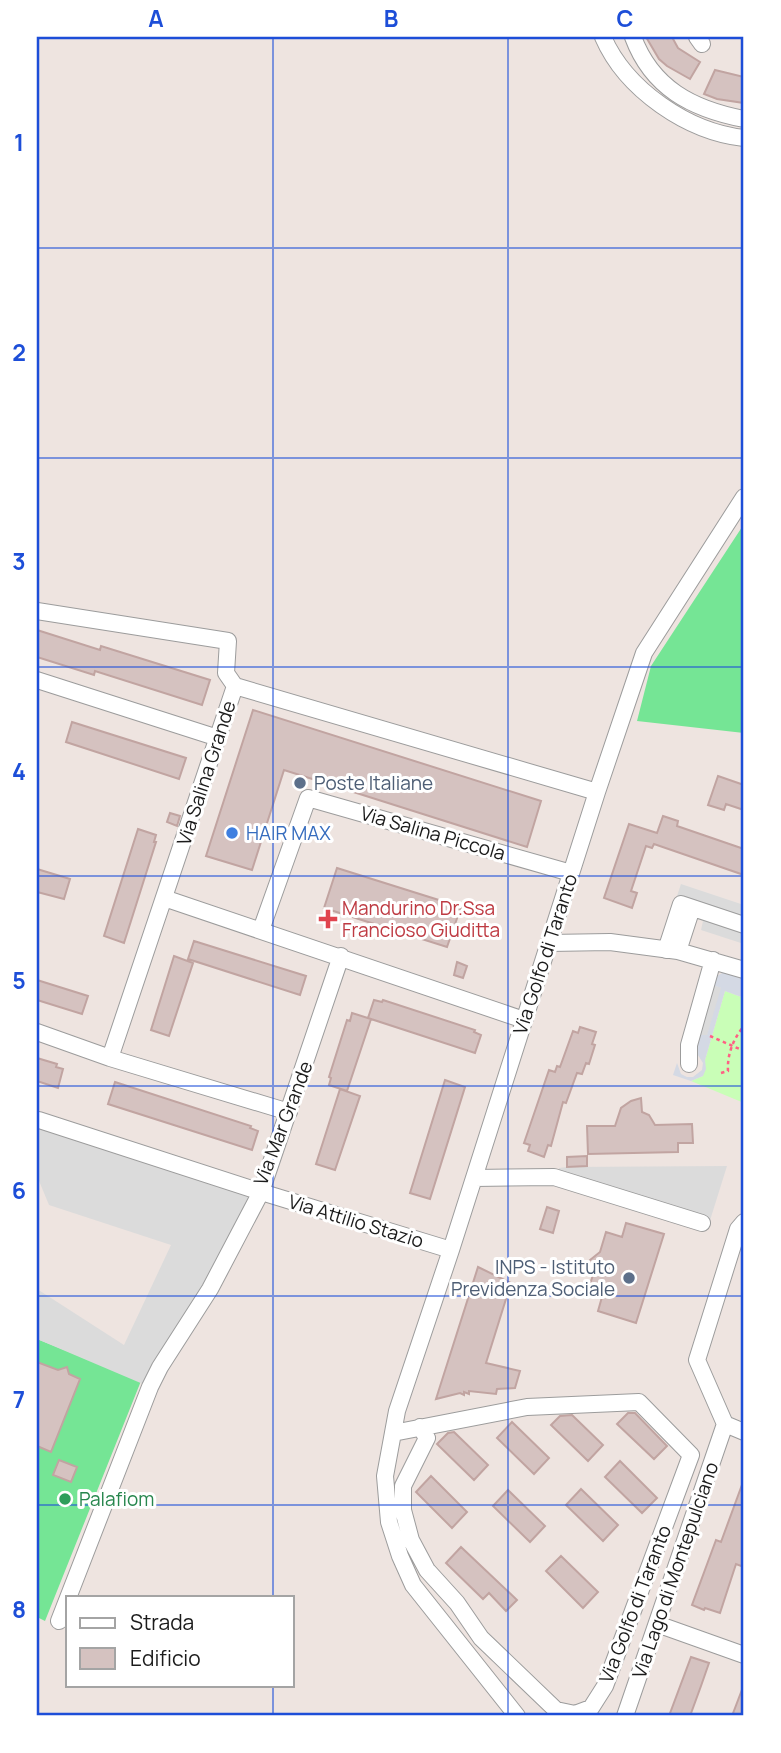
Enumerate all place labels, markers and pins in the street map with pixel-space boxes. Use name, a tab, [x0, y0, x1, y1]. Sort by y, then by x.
place label: Poste Italiane	[314, 770, 433, 796]
marker: Poste Italiane	[292, 775, 308, 791]
place label: HAIR MAX	[246, 820, 331, 846]
marker: HAIR MAX	[224, 825, 240, 841]
place label: Mandurino Dr.Ssa Francioso Giuditta	[342, 895, 500, 943]
marker: Mandurino Dr.Ssa Francioso Giuditta	[320, 911, 336, 927]
place label: INPS - Istituto Previdenza Sociale	[451, 1254, 615, 1302]
marker: INPS - Istituto Previdenza Sociale	[621, 1270, 637, 1286]
place label: Palafiom	[79, 1486, 154, 1512]
marker: Palafiom	[57, 1491, 73, 1507]

